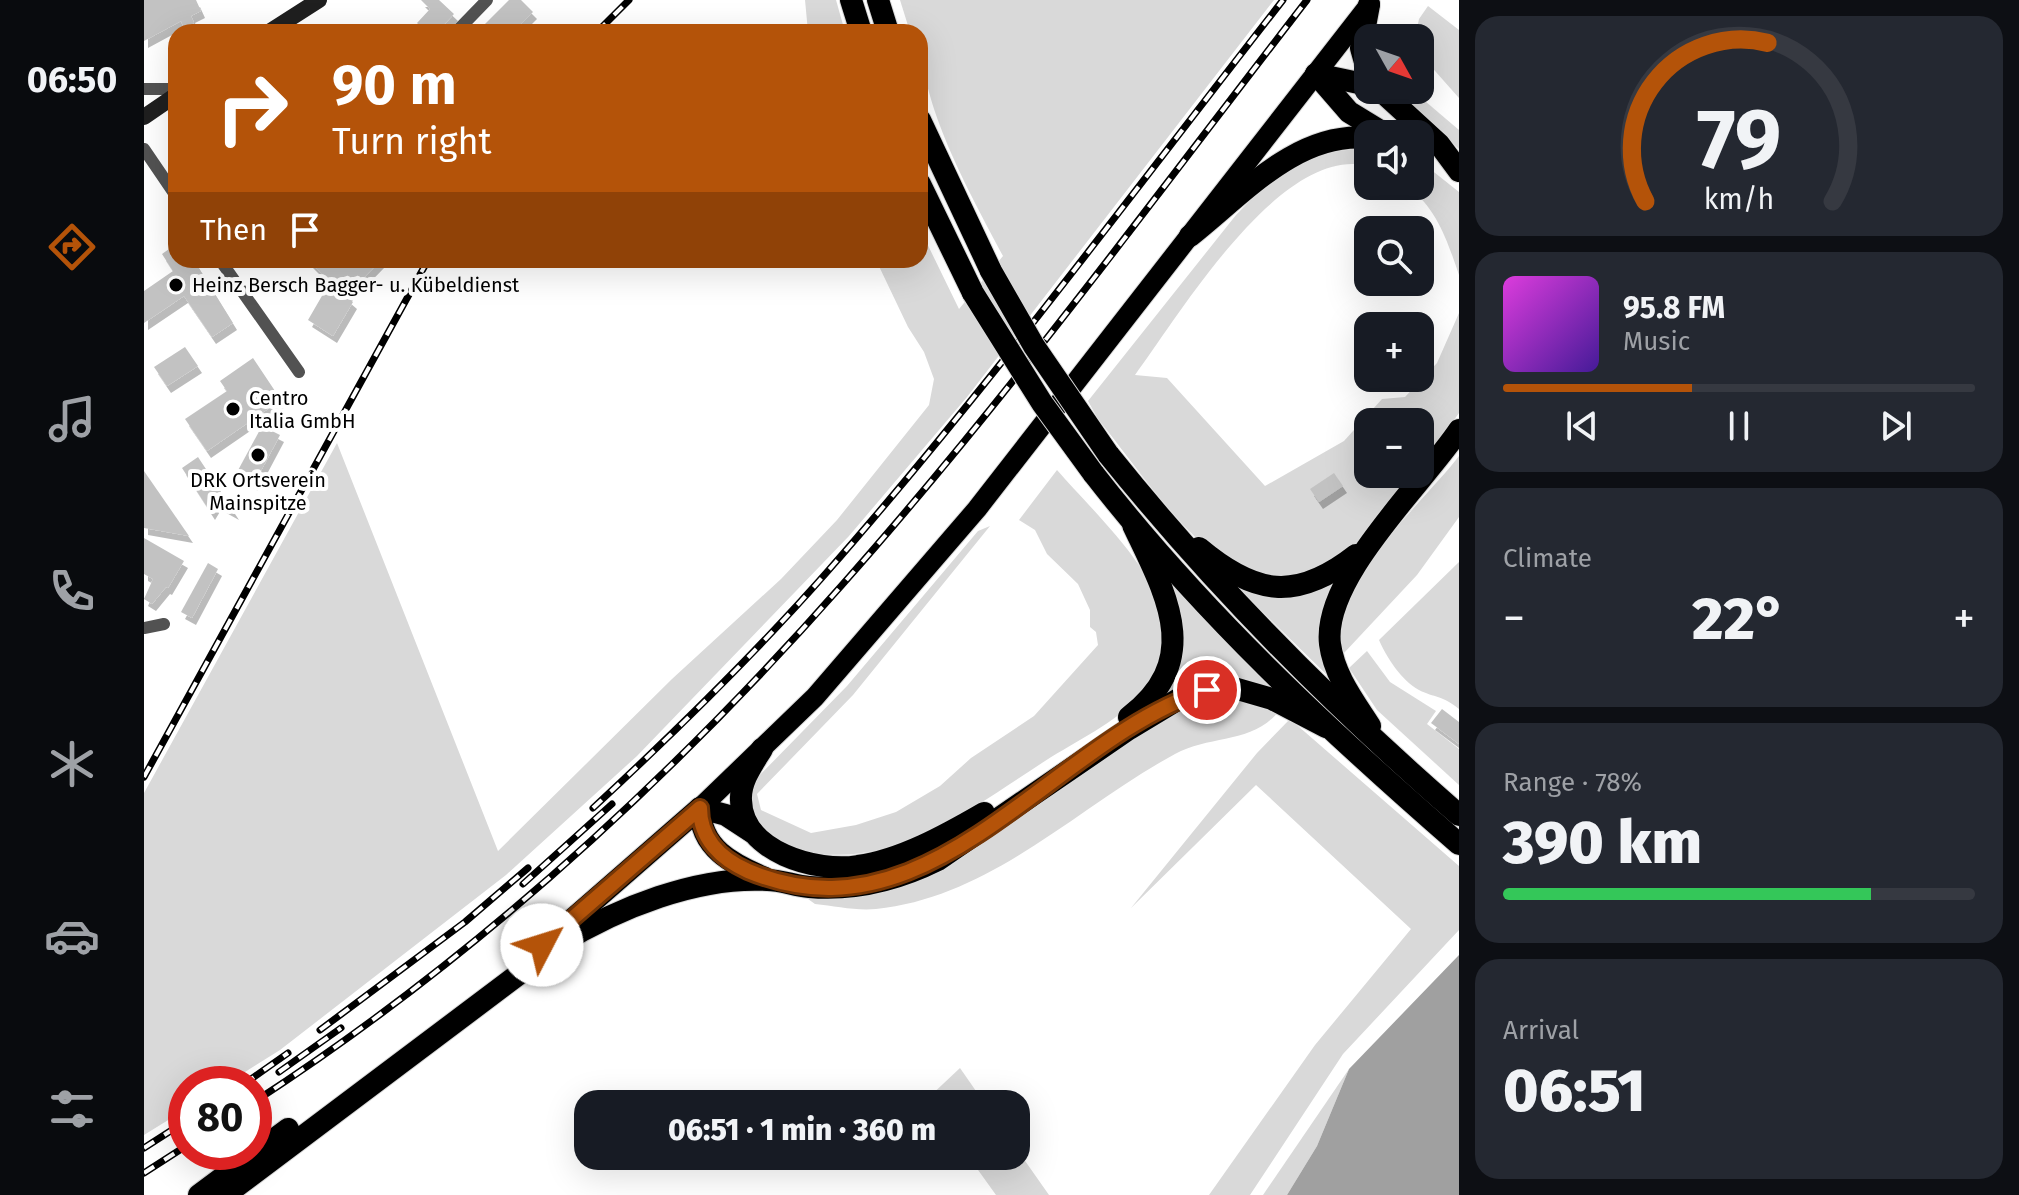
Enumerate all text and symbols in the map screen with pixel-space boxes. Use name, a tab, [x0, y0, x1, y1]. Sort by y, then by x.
north arrow	[1354, 24, 1434, 104]
map controls	[1354, 24, 1434, 488]
text: 90 m	[332, 52, 457, 119]
icon: right	[200, 56, 304, 160]
text: 06:50	[27, 58, 117, 102]
text: 79	[1697, 89, 1781, 189]
text: Turn right	[332, 120, 492, 164]
button: sound	[1354, 120, 1434, 200]
text: km/h	[1704, 182, 1774, 217]
icon: arrive	[283, 208, 327, 252]
text: Then	[200, 212, 267, 248]
button: search	[1354, 216, 1434, 296]
icon: directions	[44, 219, 100, 275]
place label: Heinz Bersch Bagger- u. Kübeldienst	[192, 273, 520, 297]
marker: Heinz Bersch Bagger- u. Kübeldienst	[167, 276, 185, 294]
text: 95.8 FM	[1623, 290, 1725, 326]
button: +	[1354, 312, 1434, 392]
text: Music	[1623, 326, 1690, 357]
place label: Centro Italia GmbH	[249, 386, 356, 433]
icon: music	[44, 391, 100, 447]
marker: Centro Italia GmbH	[224, 400, 242, 418]
icon: previous	[1560, 404, 1604, 448]
icon: pause	[1717, 404, 1761, 448]
icon: next	[1874, 404, 1918, 448]
button: −	[1354, 408, 1434, 488]
marker: DRK Ortsverein Mainspitze	[249, 446, 267, 464]
place label: DRK Ortsverein Mainspitze	[190, 468, 326, 515]
text: Climate	[1503, 543, 1592, 574]
icon: phone	[44, 563, 100, 619]
text: 22°	[1692, 583, 1786, 655]
text: −	[1503, 592, 1525, 645]
text: +	[1953, 592, 1975, 645]
pin	[1173, 656, 1241, 724]
icon: arrive	[1185, 668, 1229, 712]
icon: climate	[44, 736, 100, 792]
text: Range · 78%	[1503, 767, 1642, 798]
text: 390 km	[1503, 807, 1702, 879]
position arrow	[500, 903, 584, 987]
icon: car	[44, 908, 100, 964]
text: Arrival	[1503, 1015, 1579, 1046]
text: 06:51	[1503, 1055, 1646, 1127]
speed limit sign: 80	[168, 1066, 272, 1170]
icon: filters	[44, 1081, 100, 1137]
text: 06:51 · 1 min · 360 m	[668, 1112, 936, 1148]

